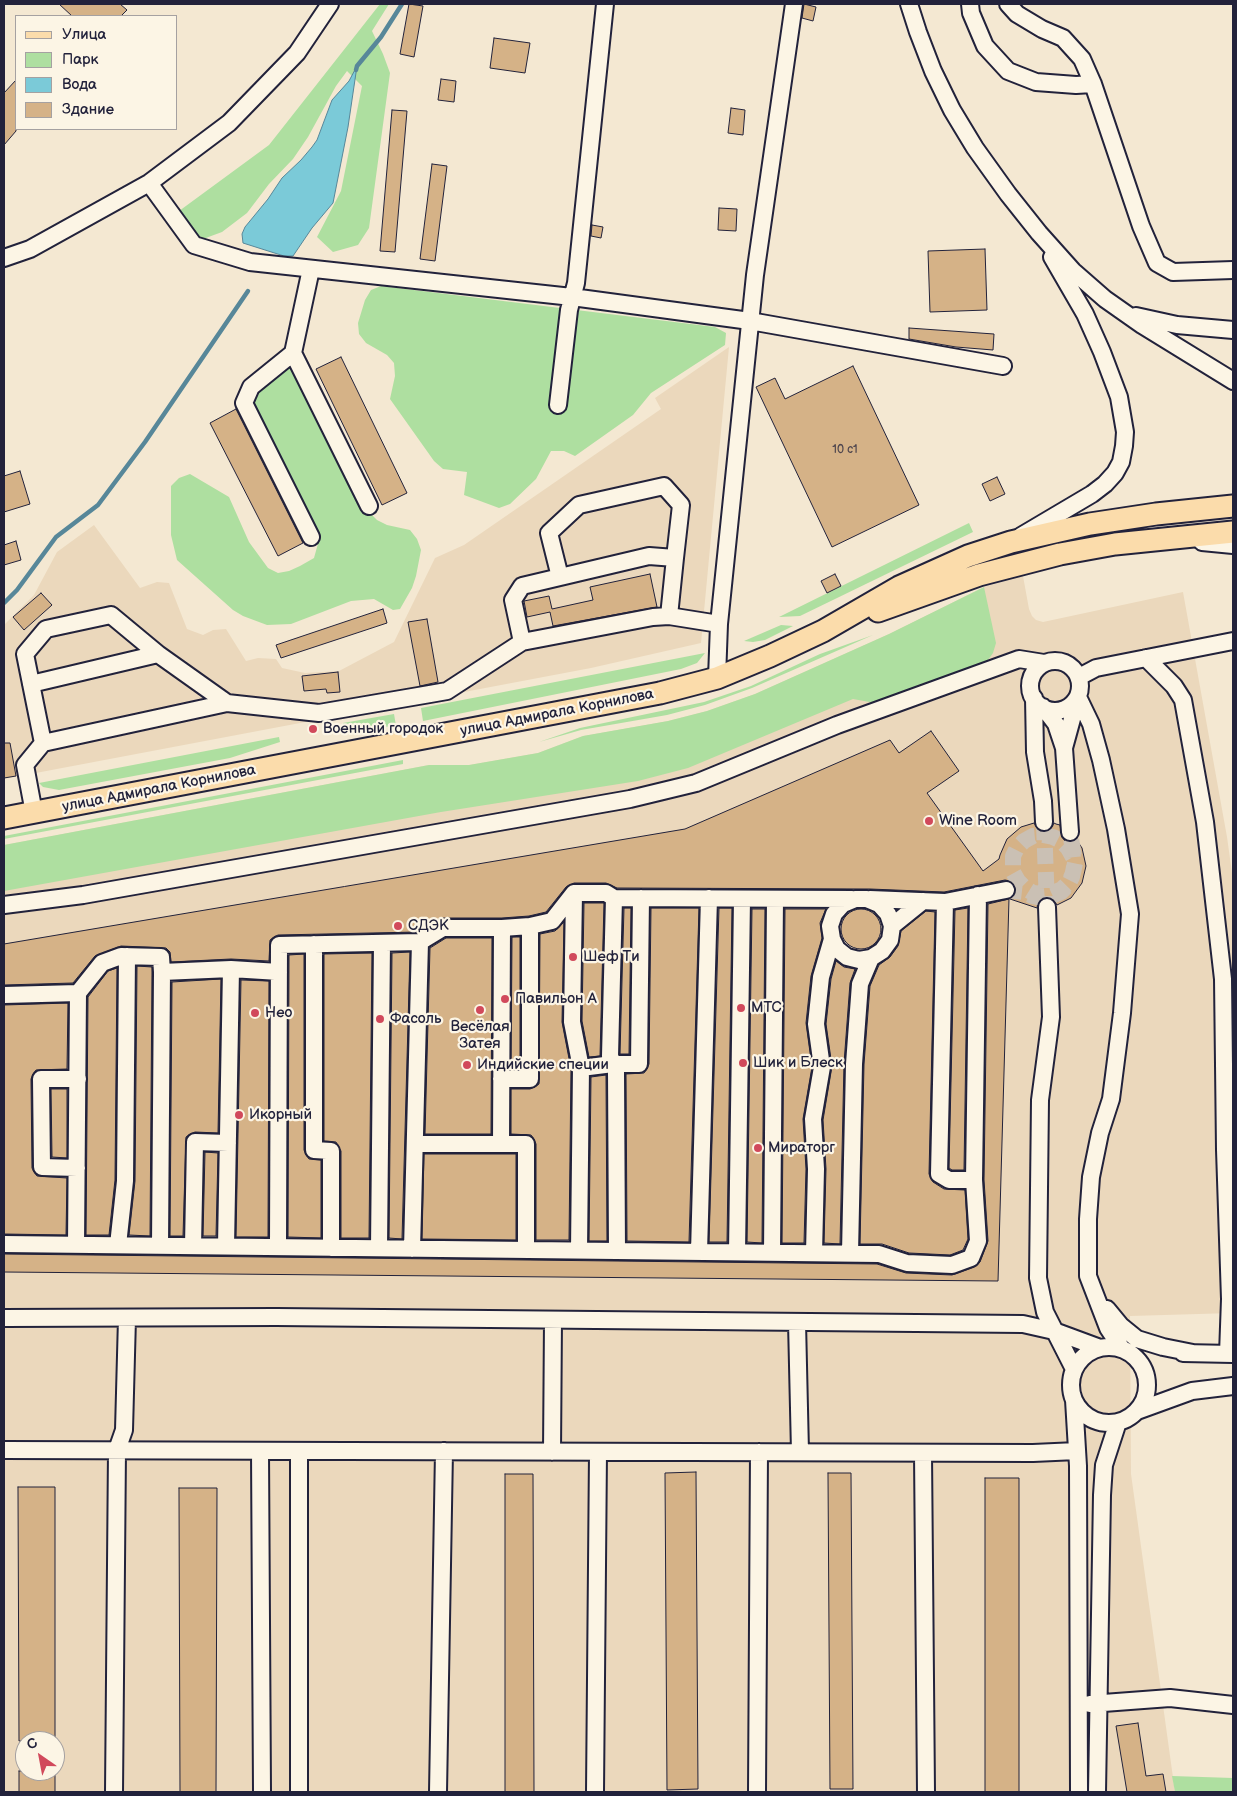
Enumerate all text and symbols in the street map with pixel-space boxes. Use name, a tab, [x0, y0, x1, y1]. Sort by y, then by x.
legend	[15, 15, 178, 130]
text: Улица	[62, 25, 106, 44]
text: Парк	[62, 50, 99, 69]
text: Вода	[62, 75, 97, 94]
text: Здание	[62, 100, 114, 119]
house number: 10 с1	[832, 443, 858, 457]
street label: улица Адмирала Корнилова	[459, 685, 655, 741]
place label: Военный городок	[323, 720, 443, 738]
marker: Военный городок	[307, 723, 319, 735]
street label: улица Адмирала Корнилова	[61, 761, 257, 817]
place label: Wine Room	[939, 812, 1017, 830]
marker: Wine Room	[923, 815, 935, 827]
place label: СДЭК	[408, 917, 449, 935]
marker: СДЭК	[392, 920, 404, 932]
place label: Шеф Ти	[583, 948, 640, 966]
marker: Шеф Ти	[567, 951, 579, 963]
place label: Павильон А	[515, 990, 597, 1008]
marker: Павильон А	[499, 993, 511, 1005]
place label: МТС	[751, 999, 782, 1017]
marker: МТС	[735, 1002, 747, 1014]
place label: Нео	[265, 1004, 292, 1022]
marker: Весёлая Затея	[474, 1004, 486, 1016]
marker: Нео	[249, 1007, 261, 1019]
place label: Фасоль	[390, 1010, 441, 1028]
marker: Фасоль	[374, 1013, 386, 1025]
place label: Весёлая Затея	[450, 1018, 510, 1053]
place label: Шик и Блеск	[753, 1054, 843, 1072]
place label: Индийские специи	[477, 1056, 609, 1074]
marker: Шик и Блеск	[737, 1057, 749, 1069]
marker: Индийские специи	[461, 1059, 473, 1071]
place label: Икорный	[249, 1106, 312, 1124]
marker: Икорный	[233, 1109, 245, 1121]
place label: Мираторг	[768, 1139, 835, 1157]
marker: Мираторг	[752, 1142, 764, 1154]
north arrow	[15, 1731, 65, 1781]
text: С	[23, 1734, 41, 1754]

